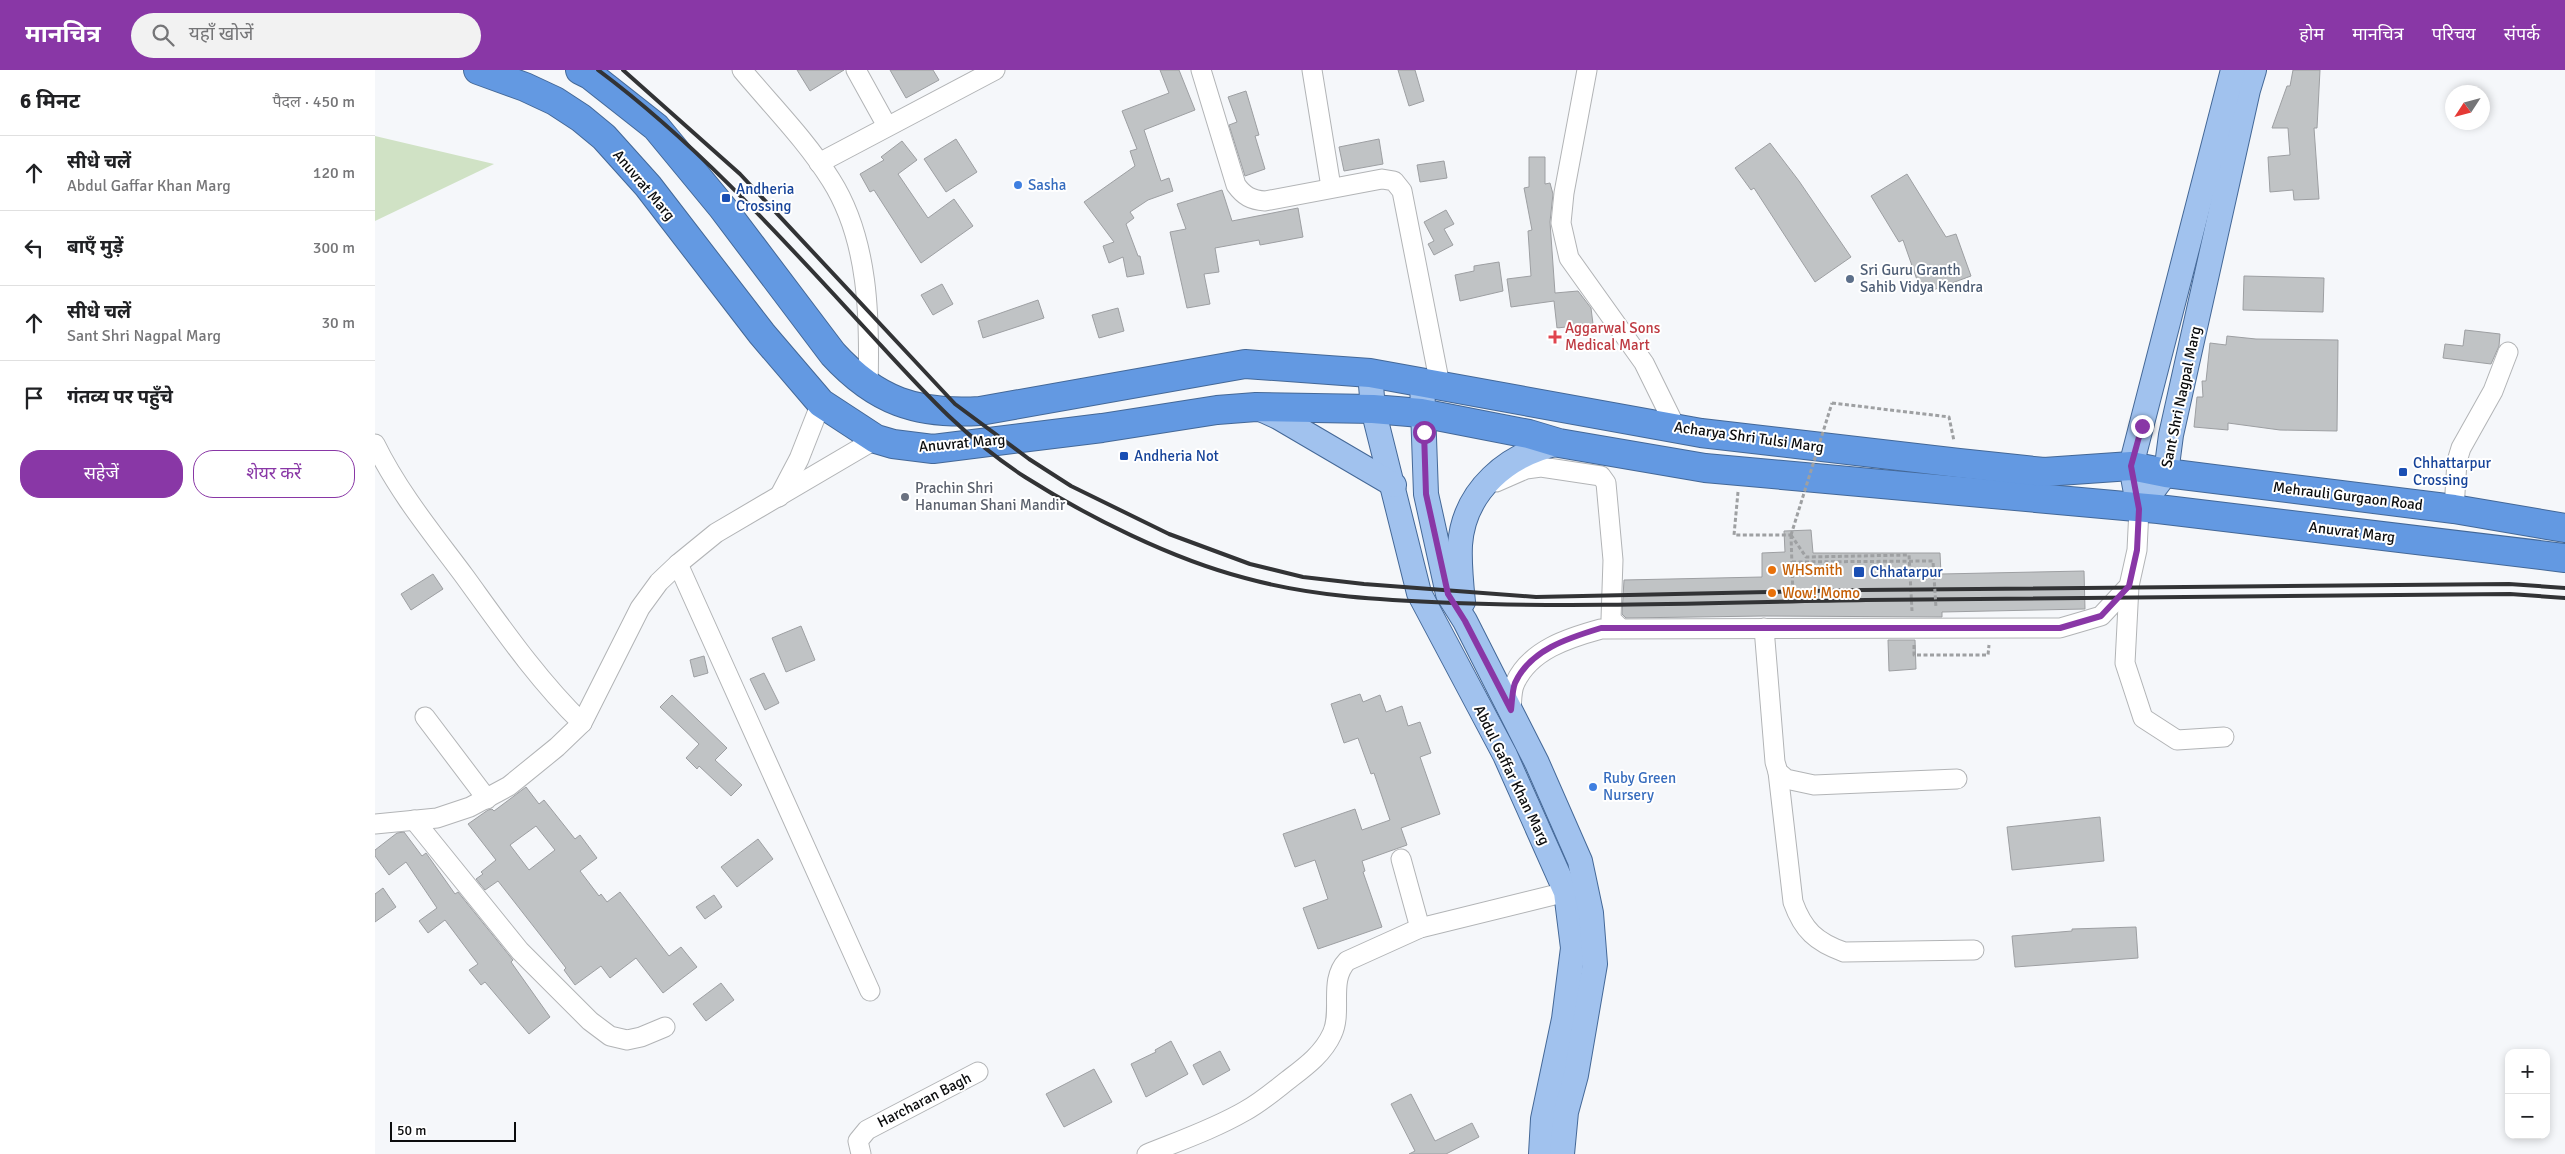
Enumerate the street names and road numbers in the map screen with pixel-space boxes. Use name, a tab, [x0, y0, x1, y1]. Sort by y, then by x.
street label: Anuvrat Marg	[609, 146, 679, 224]
street label: Sant Shri Nagpal Marg	[2157, 325, 2205, 469]
street label: Acharya Shri Tulsi Marg	[1673, 418, 1825, 456]
street label: Anuvrat Marg	[918, 430, 1006, 456]
street label: Mehrauli Gurgaon Road	[2272, 478, 2424, 514]
street label: Anuvrat Marg	[2308, 518, 2396, 546]
street label: Abdul Gaffar Khan Marg	[1470, 702, 1554, 848]
street label: Harcharan Bagh	[874, 1069, 974, 1131]

